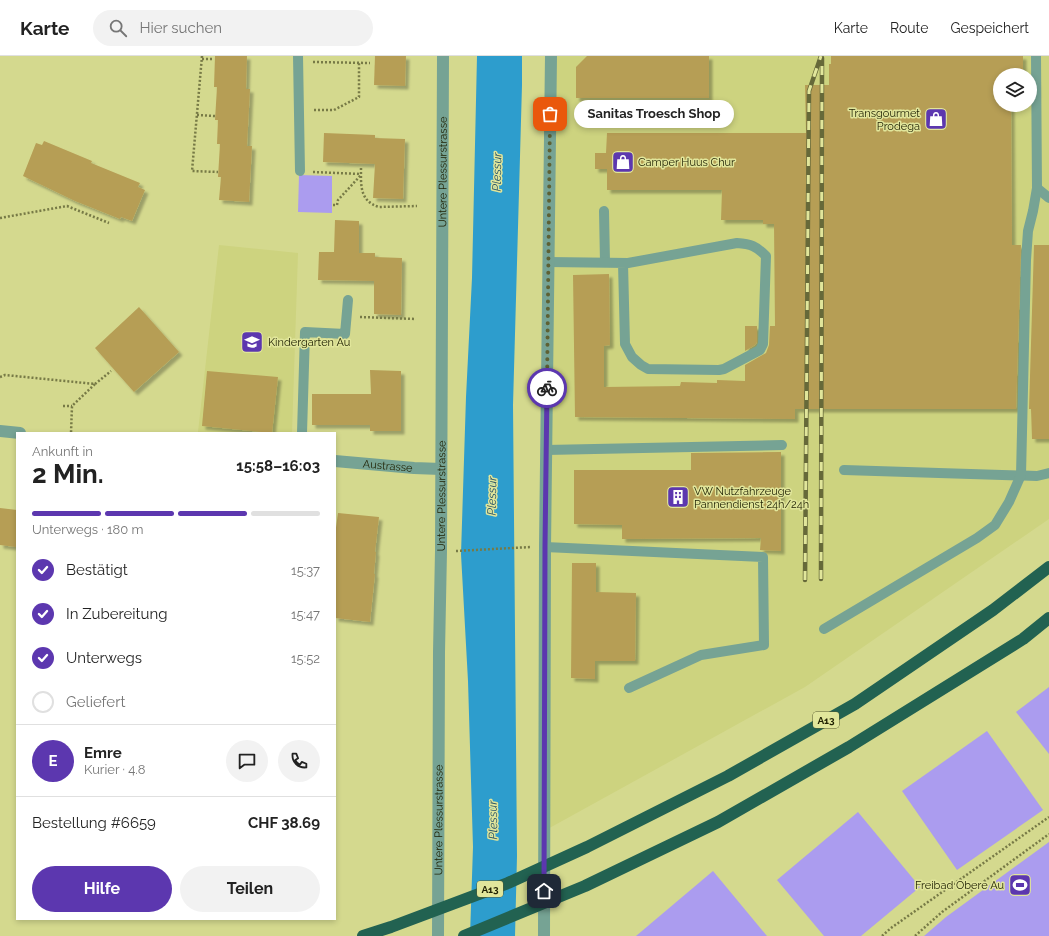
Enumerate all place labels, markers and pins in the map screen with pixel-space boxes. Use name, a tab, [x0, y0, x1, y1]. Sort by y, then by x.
pin	[533, 97, 567, 131]
callout: Sanitas Troesch Shop	[574, 100, 734, 128]
shop icon: Transgourmet Prodega	[923, 106, 949, 132]
place label: Transgourmet Prodega	[849, 107, 920, 133]
shop icon: Camper Huus Chur	[610, 149, 636, 175]
place label: Camper Huus Chur	[638, 156, 735, 169]
school or university icon: Kindergarten Au	[239, 329, 265, 355]
place label: Kindergarten Au	[268, 336, 350, 349]
building icon: VW Nutzfahrzeuge Pannendienst 24h/24h	[665, 484, 691, 510]
place label: VW Nutzfahrzeuge Pannendienst 24h/24h	[694, 485, 809, 511]
sports icon: Freibad Obere Au	[1007, 872, 1033, 898]
pin	[527, 874, 561, 908]
place label: Freibad Obere Au	[915, 879, 1004, 892]

